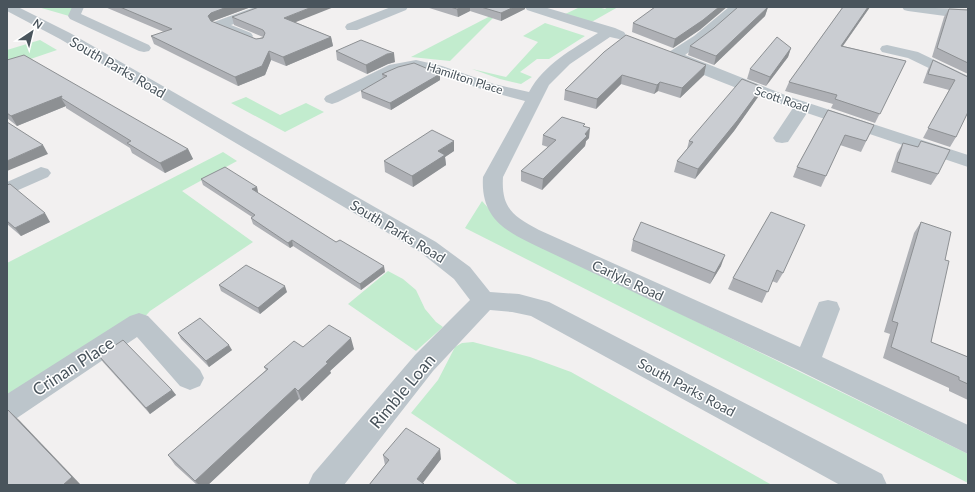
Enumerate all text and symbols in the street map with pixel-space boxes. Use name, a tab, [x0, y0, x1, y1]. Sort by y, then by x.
north arrow	[12, 12, 52, 52]
text: N	[31, 16, 45, 31]
street label: South Parks Road	[67, 33, 169, 101]
street label: Hamilton Place	[425, 59, 505, 97]
street label: Scott Road	[753, 83, 811, 115]
street label: South Parks Road	[347, 196, 449, 266]
street label: Carlyle Road	[589, 256, 667, 304]
street label: Crinan Place	[28, 332, 118, 400]
street label: Rimble Loan	[365, 349, 439, 433]
street label: South Parks Road	[635, 354, 739, 420]

